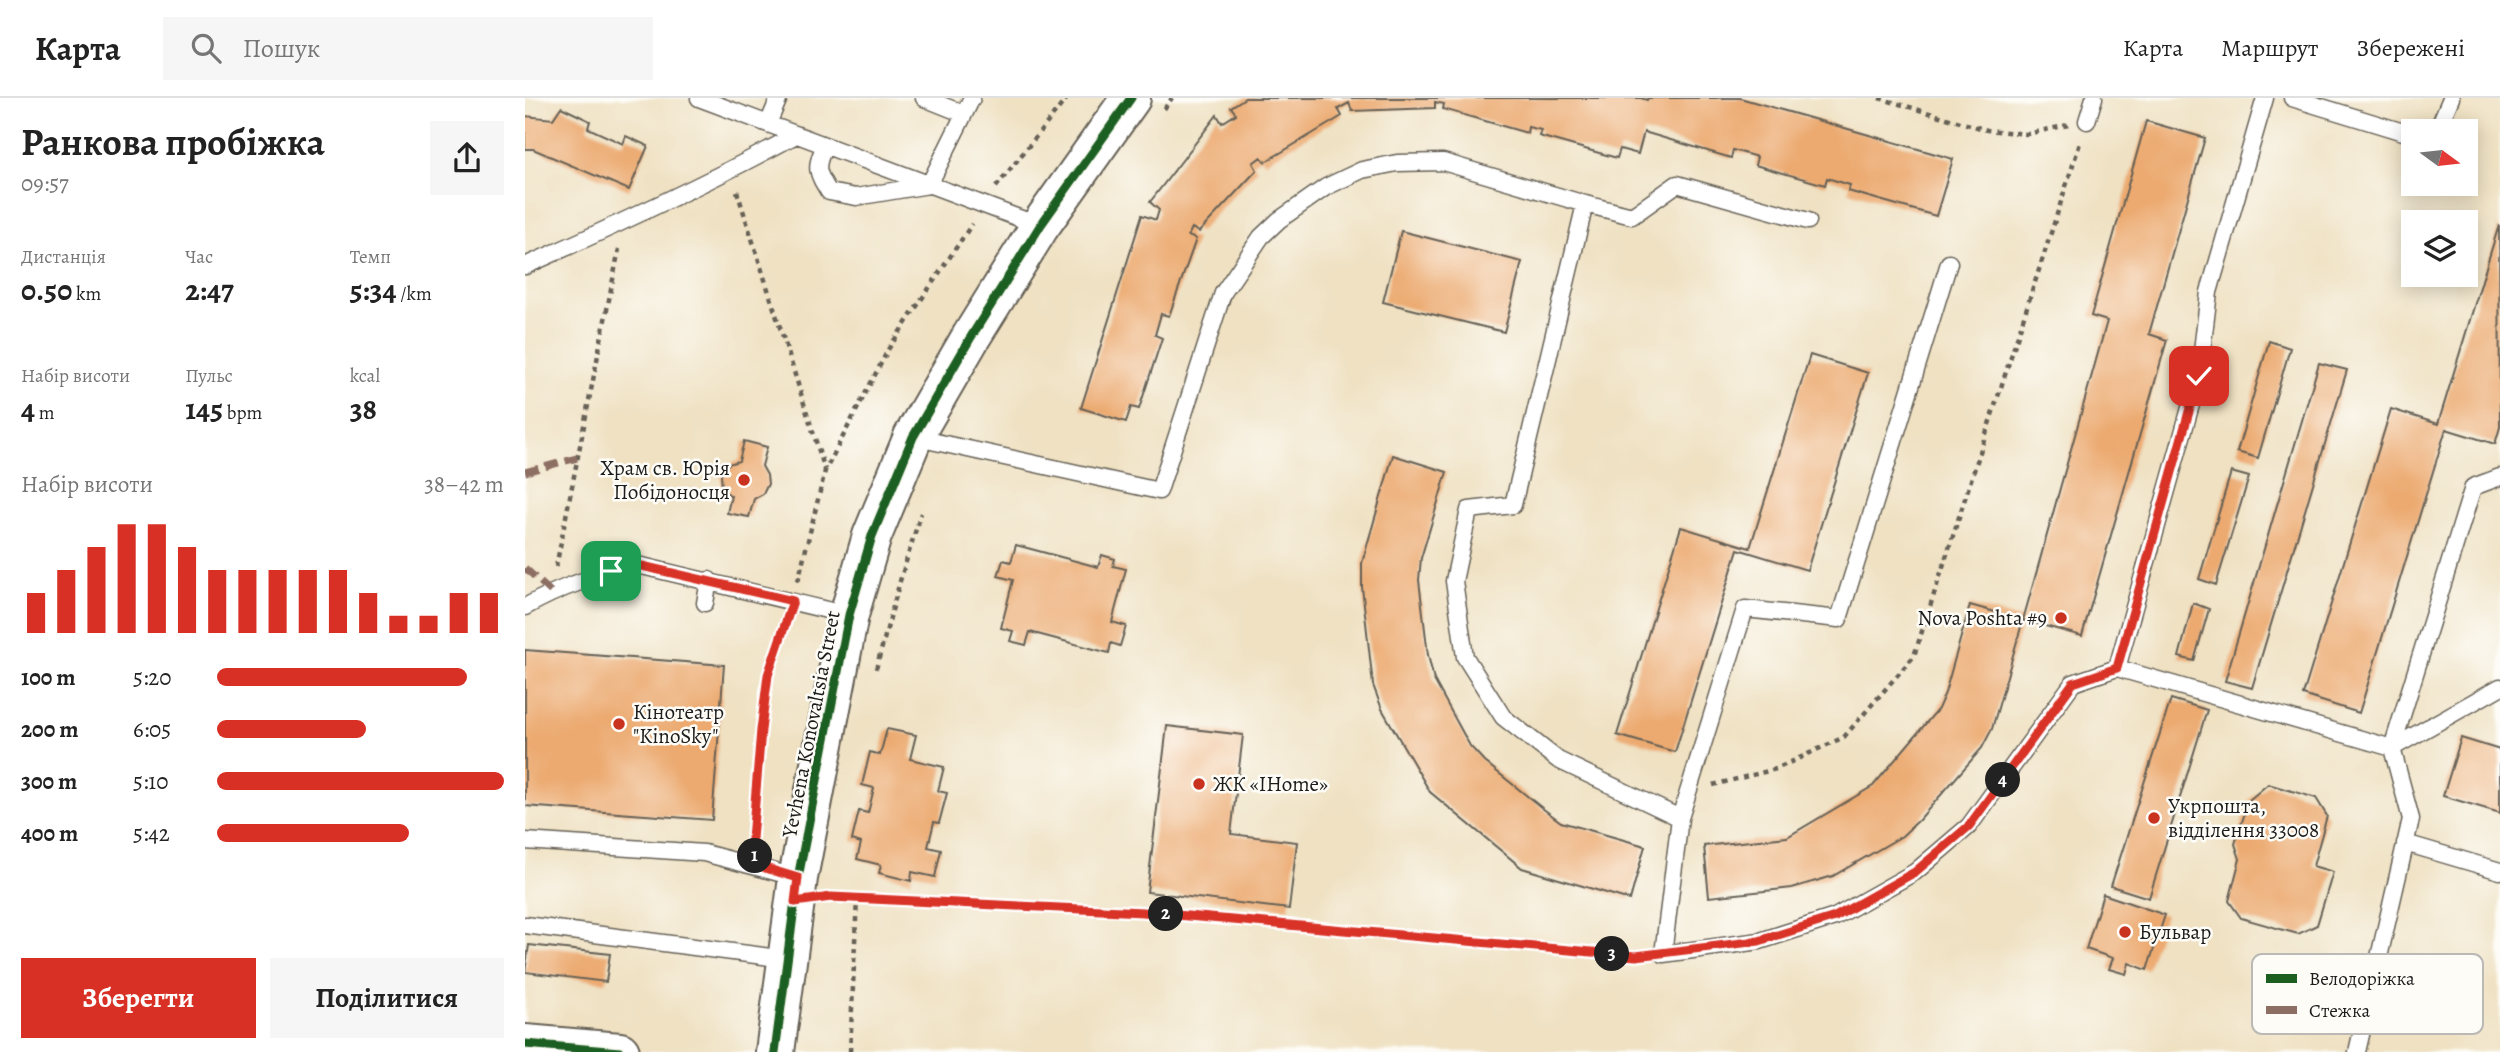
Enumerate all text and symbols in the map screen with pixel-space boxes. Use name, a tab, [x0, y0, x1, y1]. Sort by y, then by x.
search box	[163, 17, 653, 80]
text: Карта	[35, 26, 121, 71]
icon: search	[187, 29, 225, 67]
text: Пошук	[243, 31, 320, 66]
text: Карта	[2123, 32, 2183, 64]
text: Маршрут	[2221, 32, 2318, 64]
text: Збережені	[2356, 32, 2465, 64]
text: Ранкова пробіжка	[21, 116, 325, 168]
north arrow	[2401, 119, 2478, 196]
map controls	[2401, 119, 2478, 287]
button: share	[430, 121, 504, 195]
text: 09:57	[21, 168, 69, 199]
button: layers	[2401, 210, 2478, 287]
text: Дистанція	[21, 244, 106, 270]
text: Час	[185, 244, 213, 270]
text: Темп	[350, 244, 391, 270]
text: 0.50	[21, 270, 72, 310]
text: 2:47	[185, 270, 234, 310]
text: 5:34	[350, 270, 397, 310]
text: km	[72, 281, 101, 307]
text: /km	[397, 281, 432, 307]
pin	[2169, 346, 2229, 406]
icon: check	[2180, 357, 2218, 395]
text: Набір висоти	[21, 363, 130, 389]
text: Пульс	[185, 363, 233, 389]
text: kcal	[350, 363, 380, 389]
text: 4	[21, 389, 35, 429]
text: 145	[185, 389, 223, 429]
text: 38	[350, 389, 377, 429]
text: m	[35, 400, 55, 426]
text: bpm	[223, 400, 262, 426]
place label: Храм св. Юрія Побідоносця	[600, 454, 730, 506]
text: Набір висоти	[21, 469, 153, 500]
text: 38–42 m	[424, 469, 504, 500]
marker: Храм св. Юрія Побідоносця	[736, 472, 752, 488]
pin	[581, 541, 641, 601]
icon: arrive	[592, 552, 630, 590]
place label: Nova Poshta #9	[1918, 604, 2047, 632]
street label: Yevhena Konovaltsia Street	[775, 608, 847, 841]
marker: Nova Poshta #9	[2053, 610, 2069, 626]
text: 100 m	[21, 662, 76, 693]
text: 5:20	[133, 662, 172, 693]
place label: Кінотеатр "KinoSky"	[633, 698, 724, 750]
text: 200 m	[21, 714, 79, 745]
text: 6:05	[133, 714, 171, 745]
marker: Кінотеатр "KinoSky"	[611, 716, 627, 732]
pin: 4	[1985, 762, 2021, 798]
text: 300 m	[21, 766, 77, 797]
text: 5:10	[133, 766, 169, 797]
text: 4	[1998, 766, 2007, 792]
place label: ЖК «IHome»	[1213, 770, 1328, 798]
marker: ЖК «IHome»	[1191, 776, 1207, 792]
place label: Укрпошта, відділення 33008	[2168, 792, 2319, 844]
marker: Укрпошта, відділення 33008	[2146, 810, 2162, 826]
text: 400 m	[21, 818, 78, 849]
text: 5:42	[133, 818, 170, 849]
pin: 1	[737, 838, 772, 874]
text: 1	[751, 842, 758, 868]
pin: 2	[1149, 896, 1183, 932]
text: 2	[1161, 900, 1170, 926]
place label: Бульвар	[2139, 918, 2211, 946]
marker: Бульвар	[2117, 924, 2133, 940]
pin: 3	[1595, 936, 1629, 972]
text: 3	[1607, 940, 1616, 966]
legend	[2252, 954, 2483, 1034]
button: Зберегти	[21, 958, 256, 1038]
button: Поділитися	[270, 958, 504, 1038]
text: Велодоріжка	[2309, 966, 2415, 992]
text: Стежка	[2309, 998, 2370, 1024]

